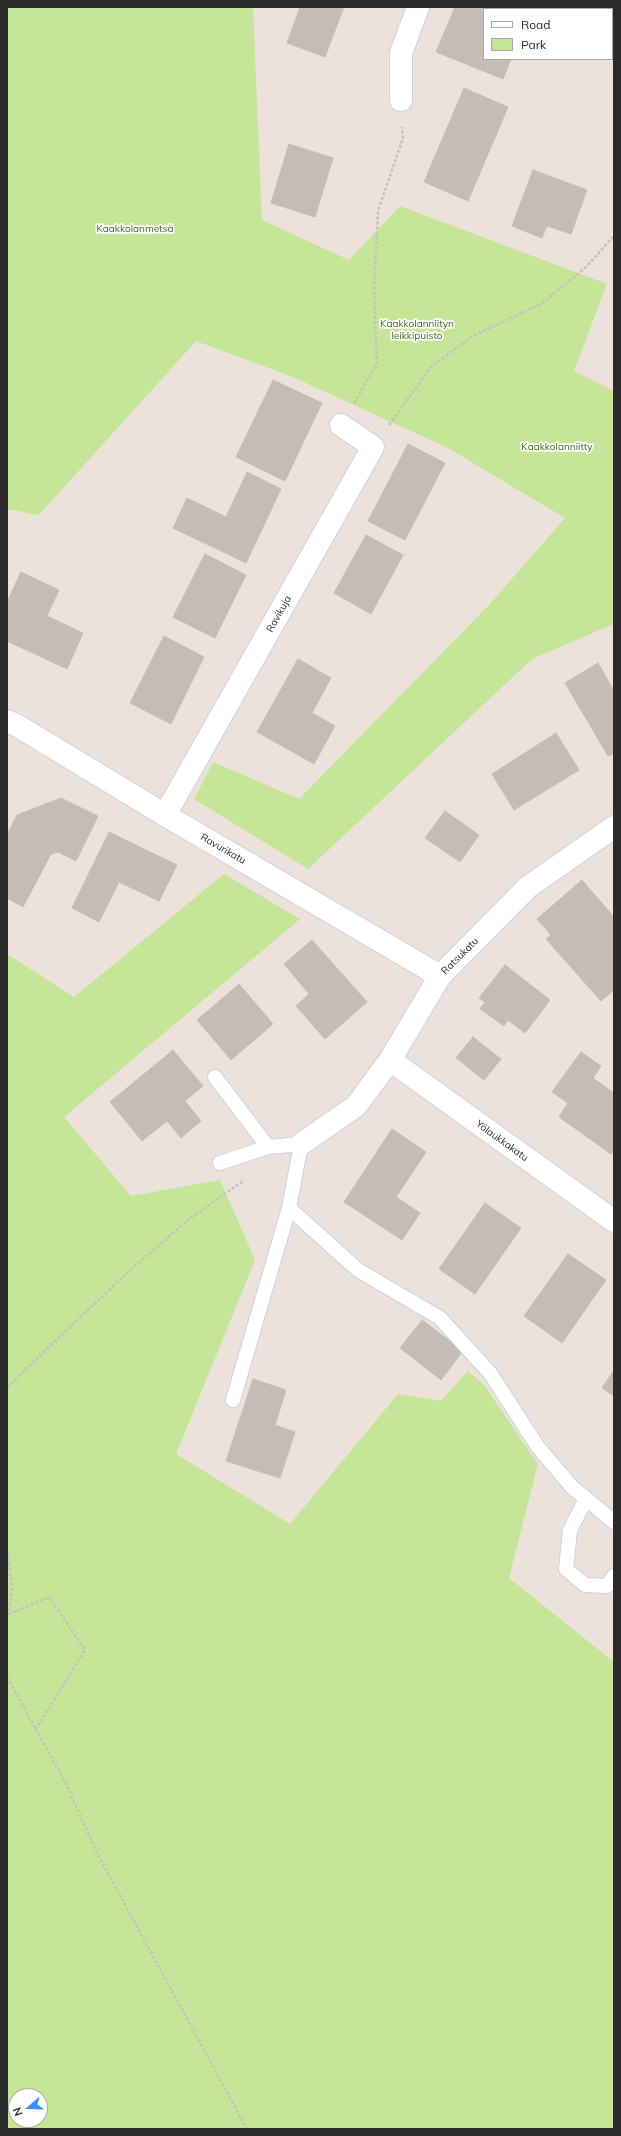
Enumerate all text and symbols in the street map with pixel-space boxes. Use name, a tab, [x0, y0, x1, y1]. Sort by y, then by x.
legend	[483, 8, 613, 60]
text: Road	[521, 17, 550, 32]
text: Park	[521, 37, 546, 52]
park label: Kaakkolanmetsä	[96, 223, 174, 235]
park label: Kaakkolanniityn leikkipuisto	[380, 318, 454, 342]
park label: Kaakkolanniitty	[521, 441, 593, 453]
street label: Ravikuja	[264, 594, 294, 634]
street label: Ravurikatu	[198, 831, 248, 867]
street label: Ratsukatu	[439, 935, 481, 977]
street label: Yölaukkakatu	[473, 1118, 531, 1164]
north arrow	[8, 2088, 48, 2128]
text: N	[10, 2105, 26, 2118]

